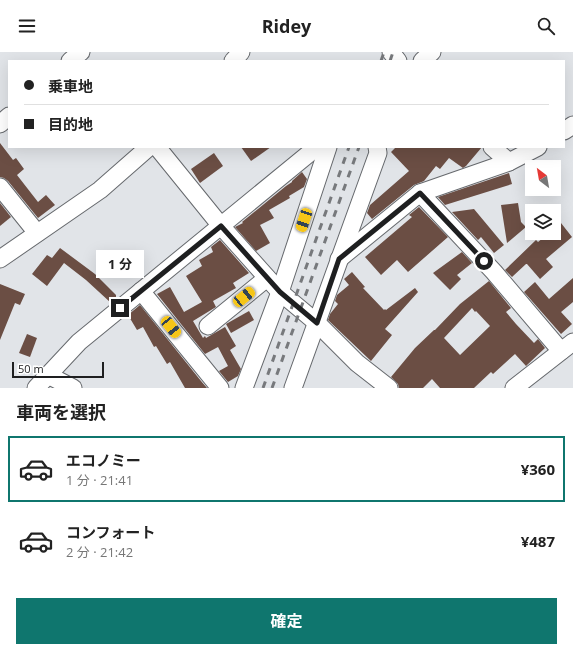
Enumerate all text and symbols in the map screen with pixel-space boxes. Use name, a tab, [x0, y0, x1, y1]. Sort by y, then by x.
text: Ridey	[262, 14, 311, 38]
icon: menu	[16, 15, 38, 37]
icon: search	[535, 15, 557, 37]
text: 乗車地	[48, 76, 93, 96]
text: 目的地	[48, 114, 93, 134]
north arrow	[525, 160, 561, 196]
map controls	[525, 160, 561, 240]
button: layers	[525, 204, 561, 240]
car	[295, 207, 313, 233]
callout: 1 分	[96, 250, 144, 278]
route start	[475, 252, 493, 270]
text: 1 分	[108, 255, 132, 273]
car	[231, 285, 257, 309]
route end	[111, 299, 129, 317]
car	[159, 314, 183, 340]
scale bar	[12, 360, 104, 379]
text: 50 m	[18, 361, 44, 376]
text: 車両を選択	[16, 400, 106, 424]
text: エコノミー	[66, 450, 141, 470]
icon: car	[18, 451, 54, 487]
text: ¥360	[521, 459, 555, 479]
text: 1 分 · 21:41	[66, 471, 133, 489]
text: コンフォート	[66, 522, 156, 542]
icon: car	[18, 523, 54, 559]
text: ¥487	[521, 531, 555, 551]
text: 2 分 · 21:42	[66, 543, 133, 561]
button: 確定	[16, 598, 557, 644]

